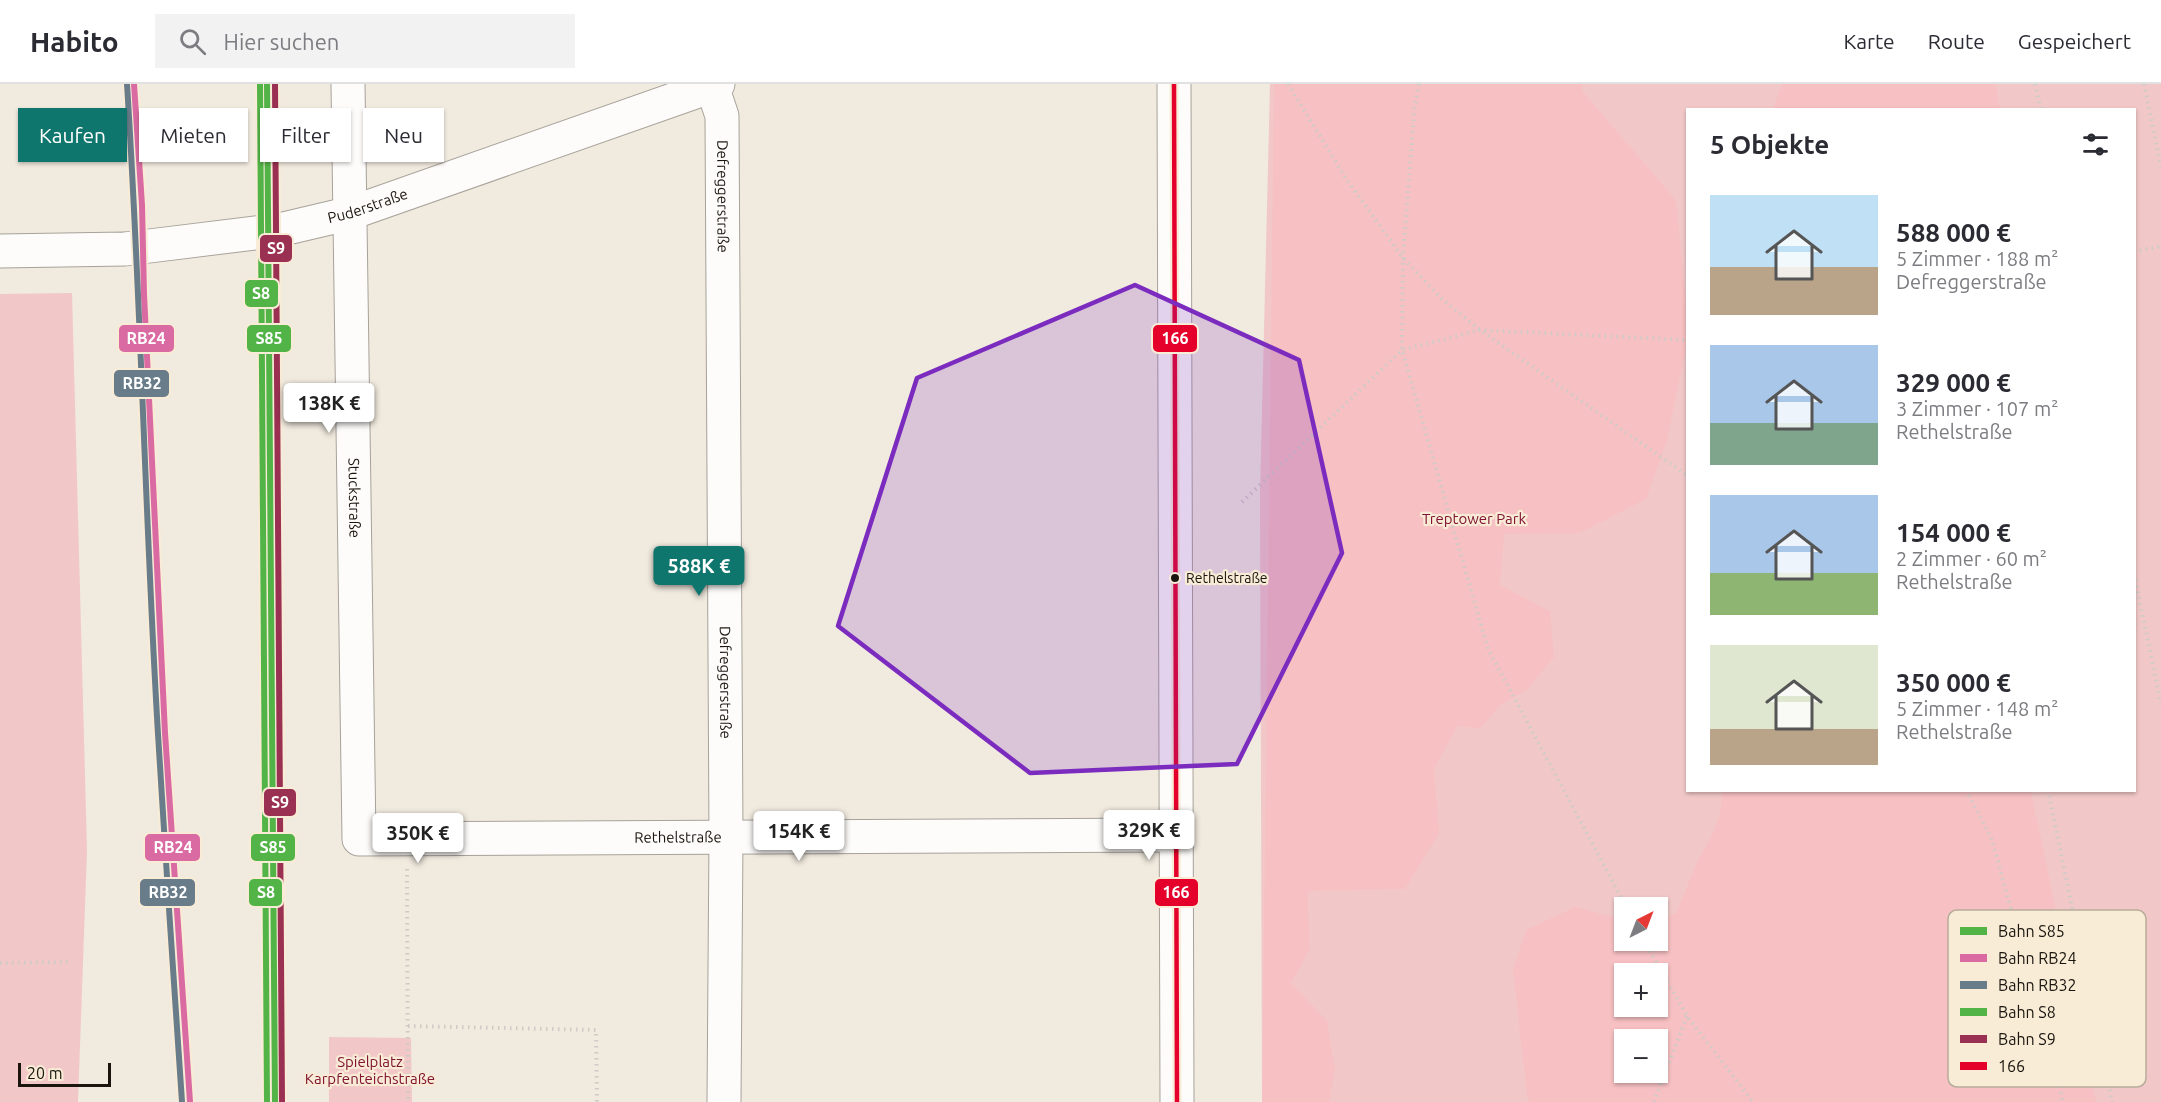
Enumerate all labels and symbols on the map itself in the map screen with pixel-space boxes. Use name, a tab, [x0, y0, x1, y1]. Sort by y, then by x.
street label: Defreggerstraße	[714, 140, 732, 253]
street label: Puderstraße	[326, 185, 410, 226]
line badge: S9	[259, 234, 293, 263]
text: S9	[267, 239, 285, 257]
line badge: S8	[244, 279, 279, 308]
text: S8	[252, 284, 270, 302]
line badge: RB24	[118, 324, 175, 353]
line badge: S85	[246, 324, 292, 353]
line badge: 166	[1152, 324, 1198, 353]
text: RB24	[126, 329, 166, 347]
text: S85	[255, 329, 283, 347]
text: 166	[1161, 329, 1189, 347]
line badge: RB32	[113, 369, 170, 398]
text: RB32	[122, 374, 162, 392]
pin: 138K €	[280, 383, 378, 434]
street label: Stuckstraße	[345, 458, 364, 538]
park label: Treptower Park	[1422, 510, 1526, 527]
pin: 588K €	[650, 546, 748, 597]
place label: Rethelstraße	[1186, 570, 1268, 586]
marker: Rethelstraße	[1169, 572, 1181, 584]
street label: Defreggerstraße	[717, 626, 734, 739]
line badge: S9	[263, 788, 297, 817]
text: S9	[271, 793, 289, 811]
pin: 329K €	[1100, 810, 1198, 861]
pin: 154K €	[750, 811, 848, 862]
pin: 350K €	[369, 813, 467, 864]
street label: Rethelstraße	[634, 828, 722, 846]
line badge: RB24	[144, 833, 201, 862]
line badge: S85	[250, 833, 296, 862]
text: RB24	[153, 838, 193, 856]
text: S85	[259, 838, 287, 856]
line badge: RB32	[139, 878, 196, 907]
line badge: S8	[248, 878, 283, 907]
line badge: 166	[1154, 878, 1199, 907]
text: RB32	[148, 883, 188, 901]
text: S8	[257, 883, 275, 901]
text: 166	[1162, 883, 1190, 901]
north arrow	[1614, 897, 1668, 951]
legend	[1948, 910, 2146, 1087]
text: Bahn S85	[1998, 922, 2065, 940]
text: Bahn RB24	[1998, 949, 2077, 967]
text: Bahn RB32	[1998, 976, 2077, 994]
text: Bahn S8	[1998, 1003, 2056, 1021]
text: Bahn S9	[1998, 1030, 2056, 1048]
park label: Spielplatz Karpfenteichstraße	[305, 1053, 435, 1087]
text: 166	[1998, 1057, 2025, 1075]
scale bar	[18, 1060, 111, 1088]

